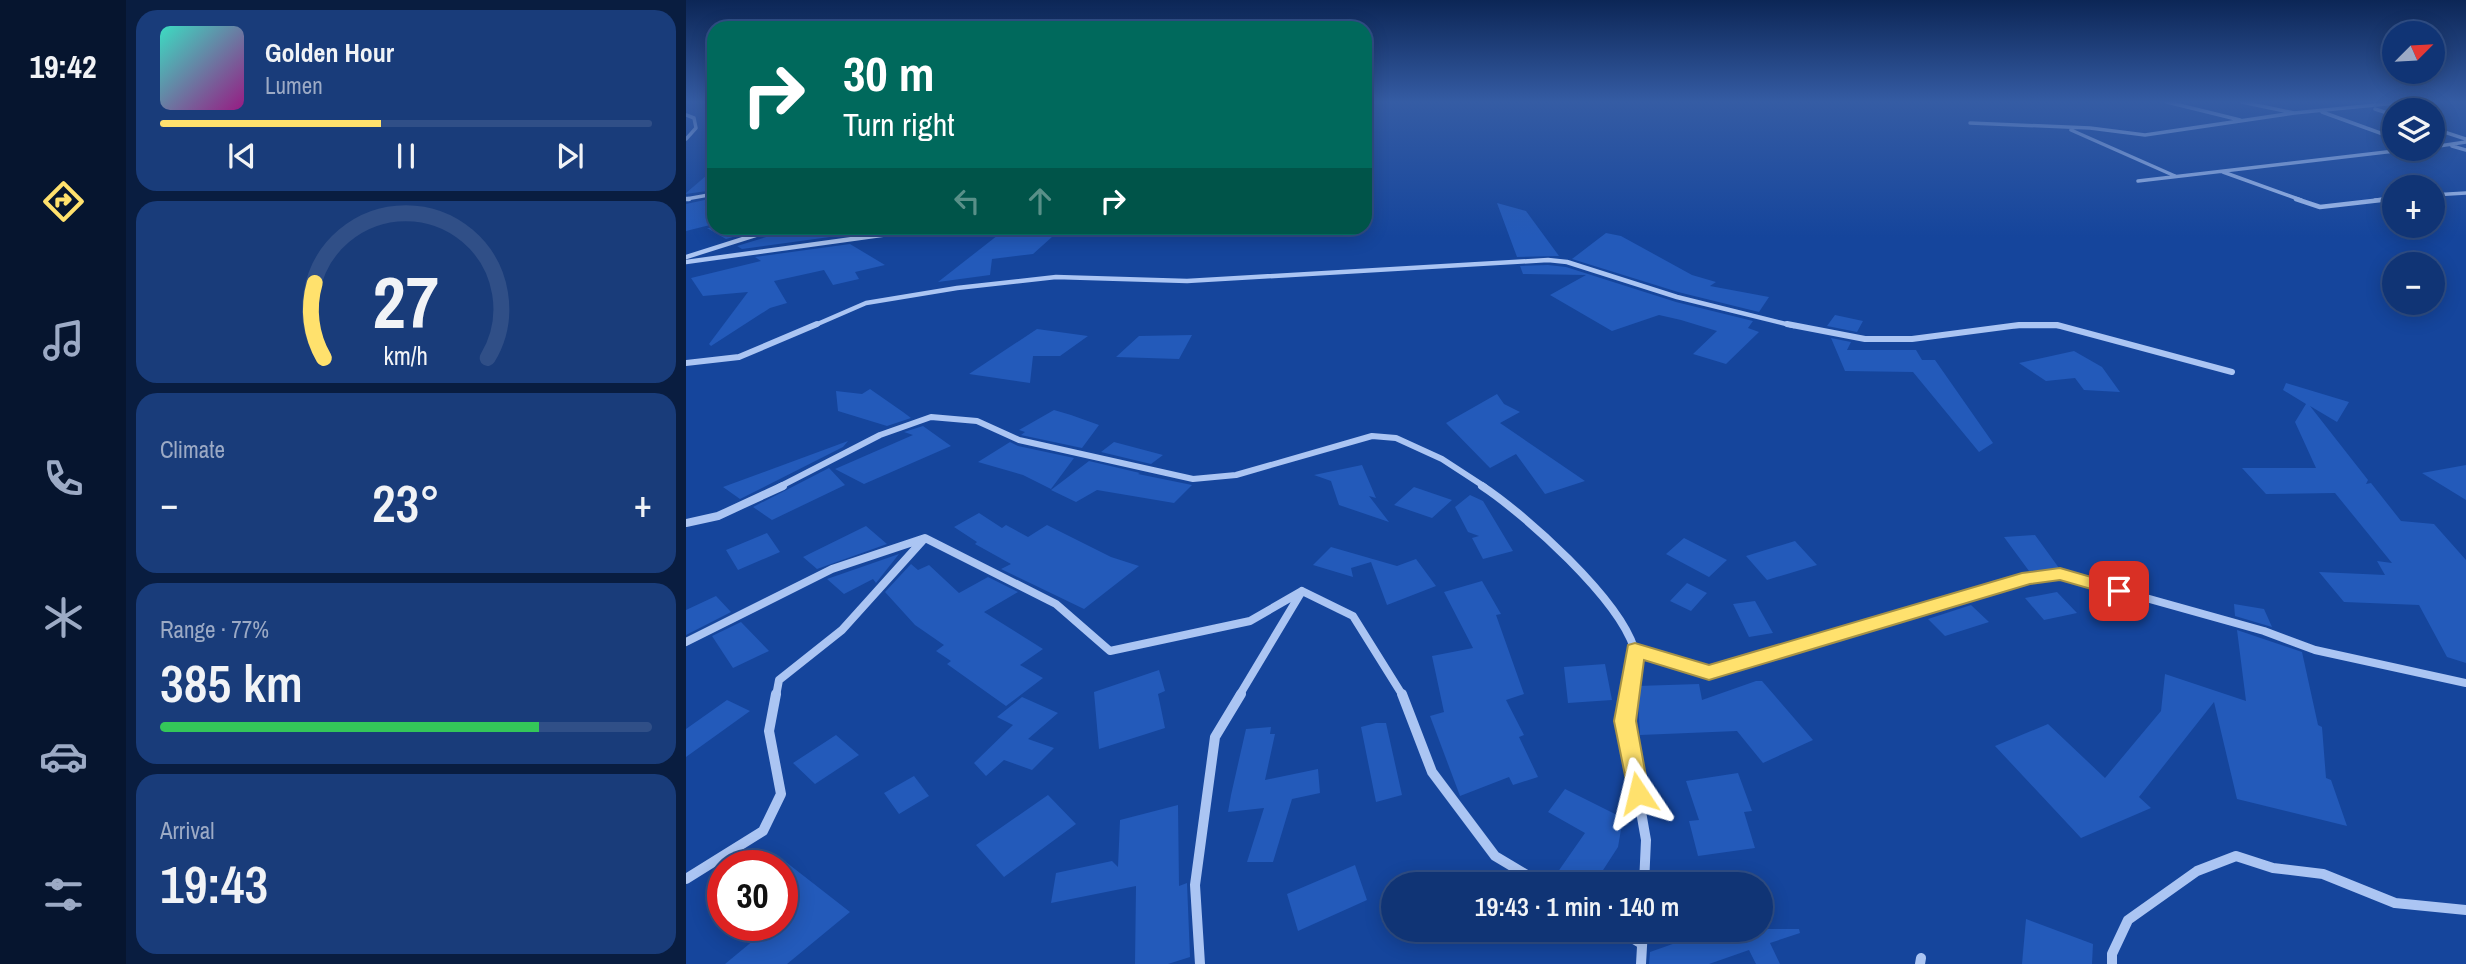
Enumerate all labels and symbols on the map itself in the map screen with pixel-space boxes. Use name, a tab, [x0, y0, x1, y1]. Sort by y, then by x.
north arrow	[2382, 21, 2445, 84]
pin	[2089, 561, 2149, 621]
position arrow	[1601, 756, 1675, 830]
speed limit sign: 30	[707, 850, 798, 941]

